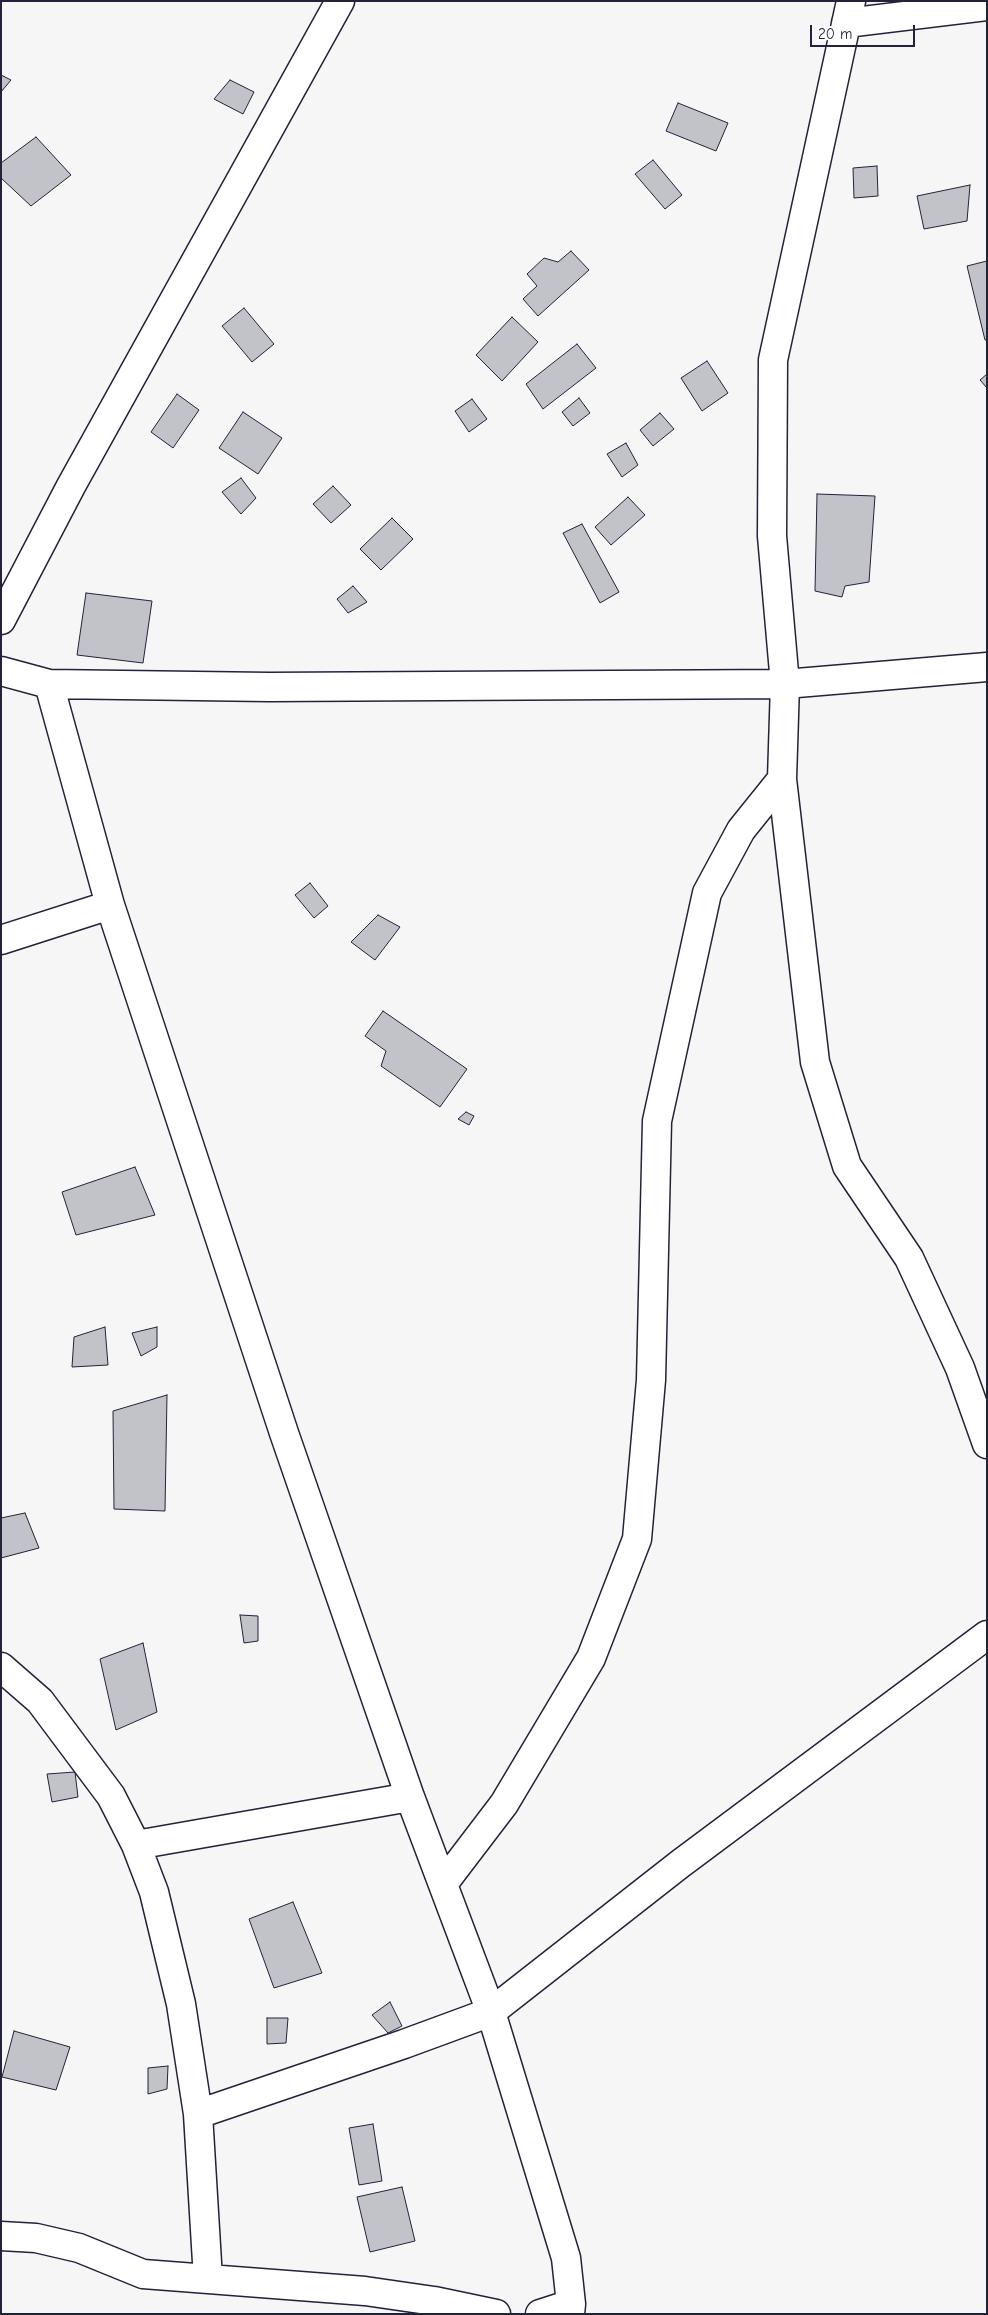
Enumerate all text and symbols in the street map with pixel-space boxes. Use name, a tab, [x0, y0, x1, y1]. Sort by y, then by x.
scale bar	[813, 15, 918, 47]
text: 20 m	[818, 25, 852, 43]

